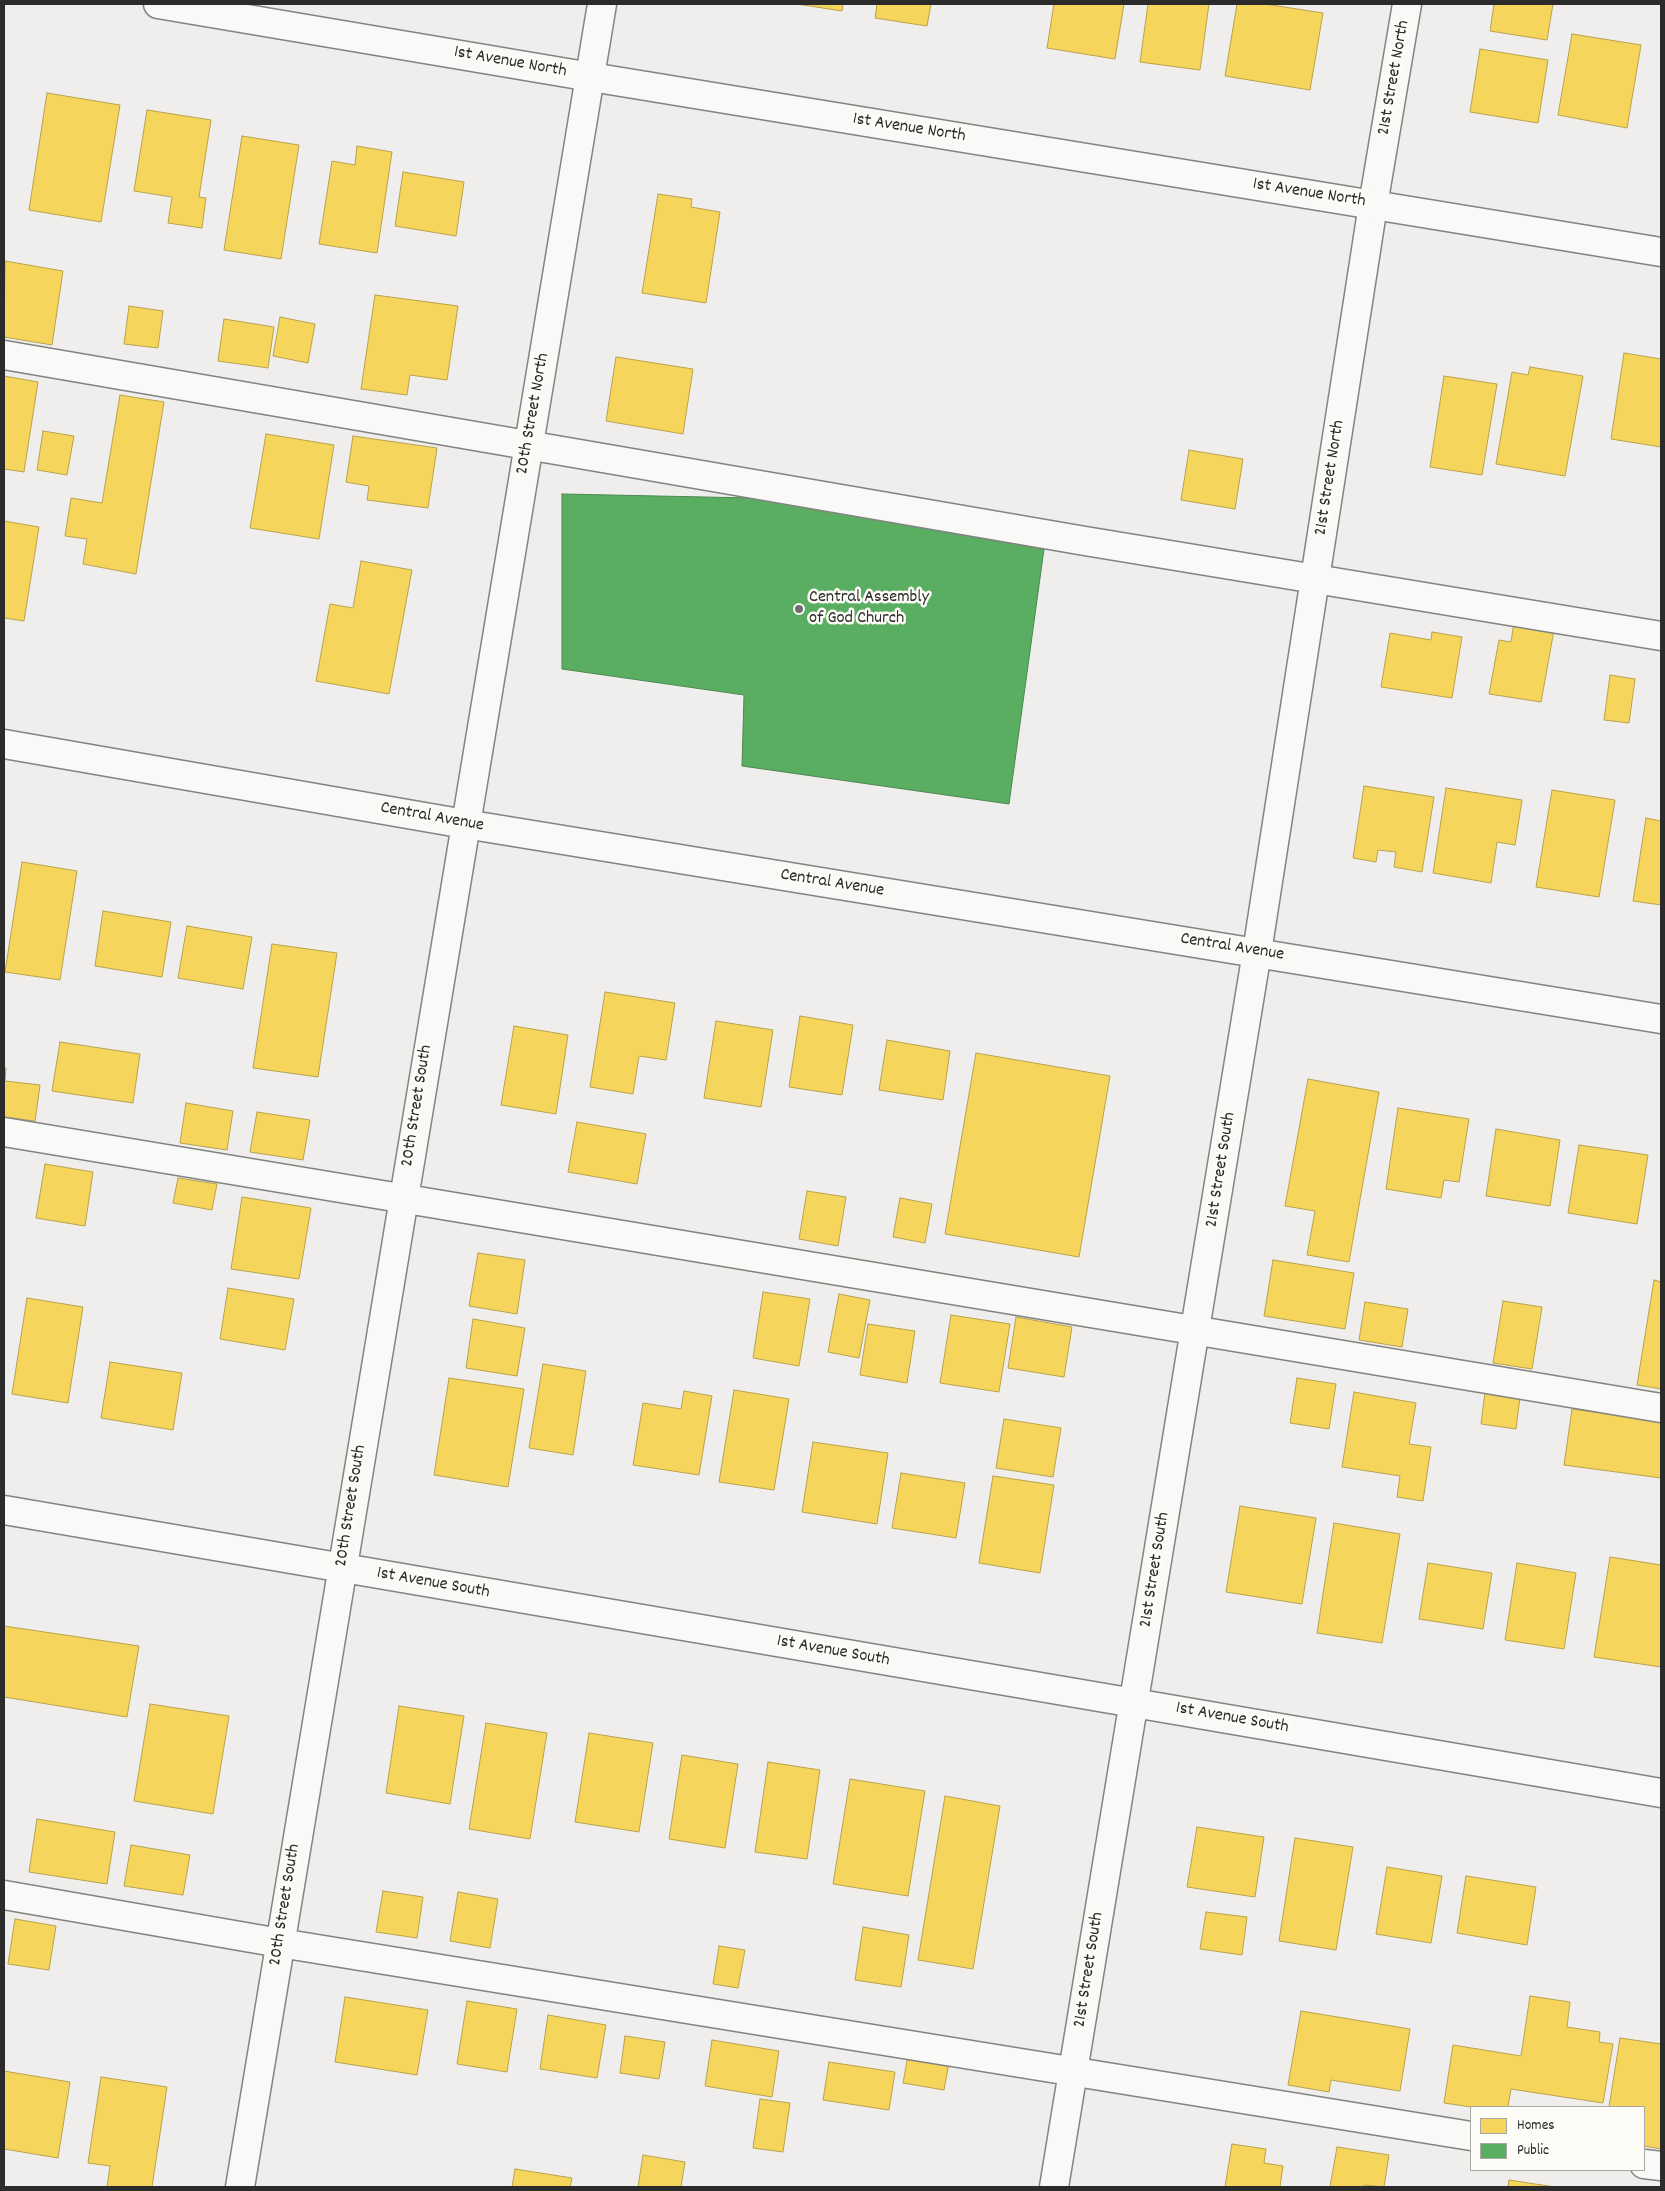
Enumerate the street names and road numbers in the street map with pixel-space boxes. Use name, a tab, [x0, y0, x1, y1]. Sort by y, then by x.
street label: 21st Street North	[1374, 19, 1416, 137]
street label: 1st Avenue North	[452, 42, 568, 84]
street label: 1st Avenue North	[851, 109, 967, 149]
street label: 1st Avenue North	[1251, 174, 1367, 214]
street label: 20th Street North	[513, 352, 555, 476]
street label: 21st Street North	[1311, 419, 1351, 537]
street label: Central Avenue	[379, 798, 485, 838]
street label: Central Avenue	[779, 865, 885, 903]
street label: Central Avenue	[1179, 929, 1285, 967]
street label: 20th Street South	[398, 1043, 438, 1169]
street label: 21st Street South	[1202, 1111, 1242, 1229]
street label: 20th Street South	[332, 1443, 372, 1569]
street label: 21st Street South	[1136, 1511, 1176, 1629]
street label: 1st Avenue South	[375, 1563, 491, 1605]
street label: 1st Avenue South	[775, 1631, 891, 1673]
street label: 1st Avenue South	[1174, 1698, 1290, 1740]
street label: 20th Street South	[266, 1842, 306, 1968]
street label: 21st Street South	[1070, 1911, 1110, 2029]

